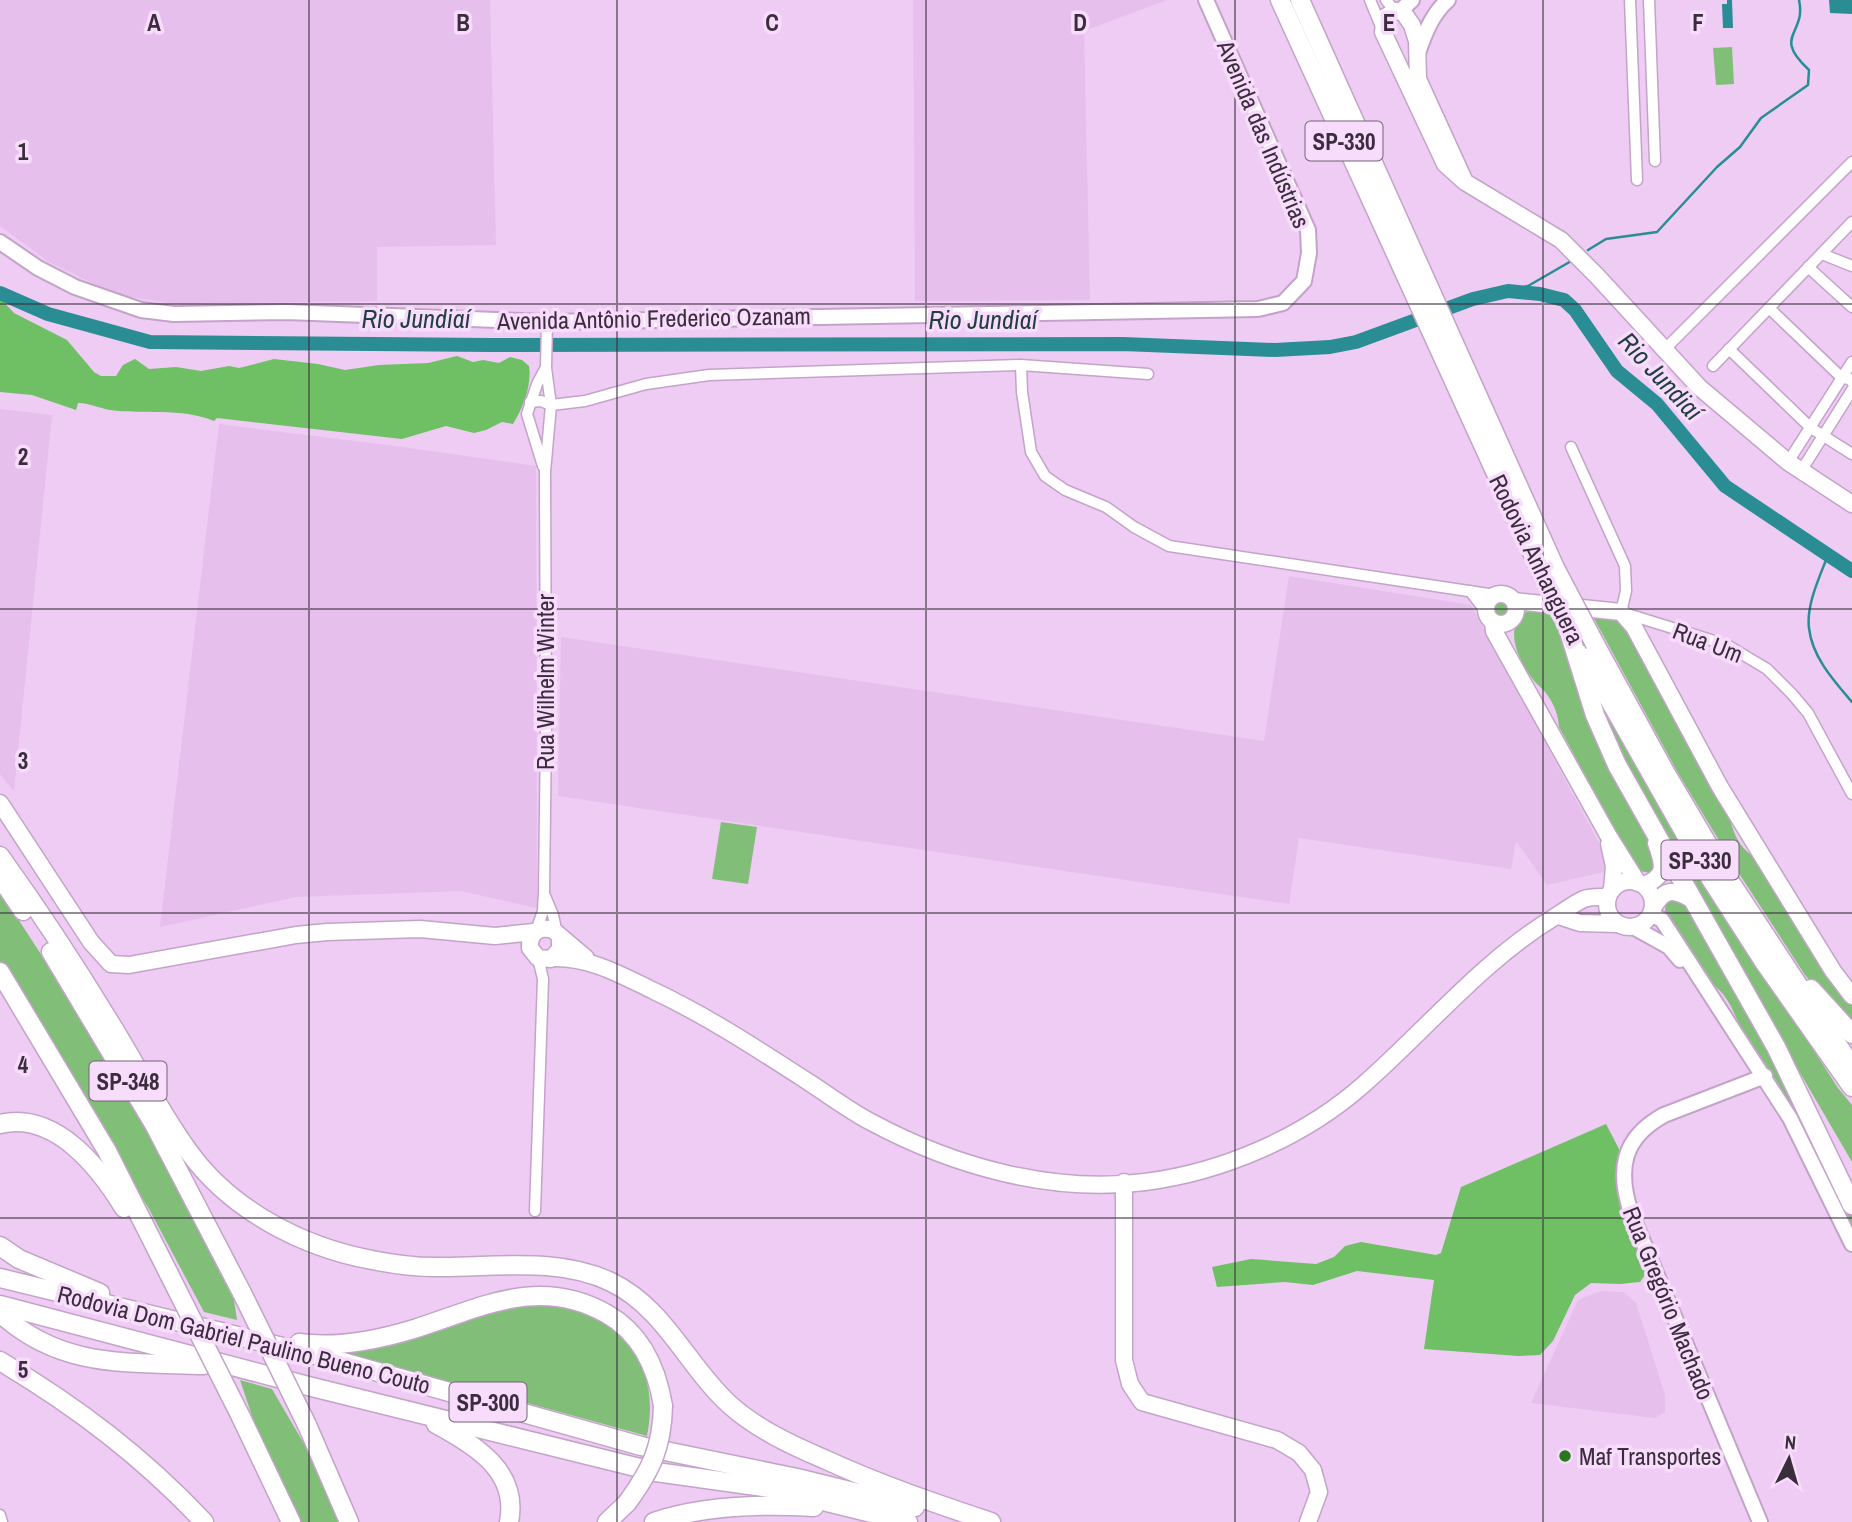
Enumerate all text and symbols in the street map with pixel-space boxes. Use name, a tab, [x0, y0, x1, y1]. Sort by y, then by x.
text: A	[147, 7, 161, 38]
text: B	[456, 7, 470, 38]
text: C	[765, 7, 779, 38]
text: D	[1073, 7, 1087, 38]
text: E	[1383, 7, 1395, 38]
text: F	[1692, 7, 1704, 38]
street label: Avenida das Indústrias	[1210, 34, 1318, 233]
road number: SP-330	[1306, 122, 1382, 160]
text: 1	[18, 136, 29, 167]
street label: Avenida Antônio Frederico Ozanam	[496, 299, 811, 337]
water label: Rio Jundiaí	[361, 301, 473, 336]
water label: Rio Jundiaí	[928, 302, 1040, 337]
water label: Rio Jundiaí	[1611, 324, 1712, 429]
text: 2	[18, 441, 28, 472]
street label: Rodovia Anhanguera	[1482, 469, 1592, 649]
street label: Rua Wilhelm Winter	[529, 594, 561, 770]
street label: Rua Um	[1669, 614, 1747, 670]
text: 3	[18, 745, 28, 776]
road number: SP-330	[1662, 840, 1738, 880]
text: 4	[18, 1049, 29, 1080]
road number: SP-348	[90, 1062, 166, 1100]
street label: Rua Gregório Machado	[1616, 1202, 1722, 1404]
street label: Rodovia Dom Gabriel Paulino Bueno Couto	[54, 1277, 434, 1401]
text: 5	[18, 1354, 28, 1385]
road number: SP-300	[449, 1382, 526, 1422]
north arrow	[1754, 1424, 1824, 1494]
text: N	[1784, 1429, 1797, 1456]
place label: Maf Transportes	[1579, 1440, 1721, 1472]
marker: Maf Transportes	[1557, 1448, 1573, 1464]

